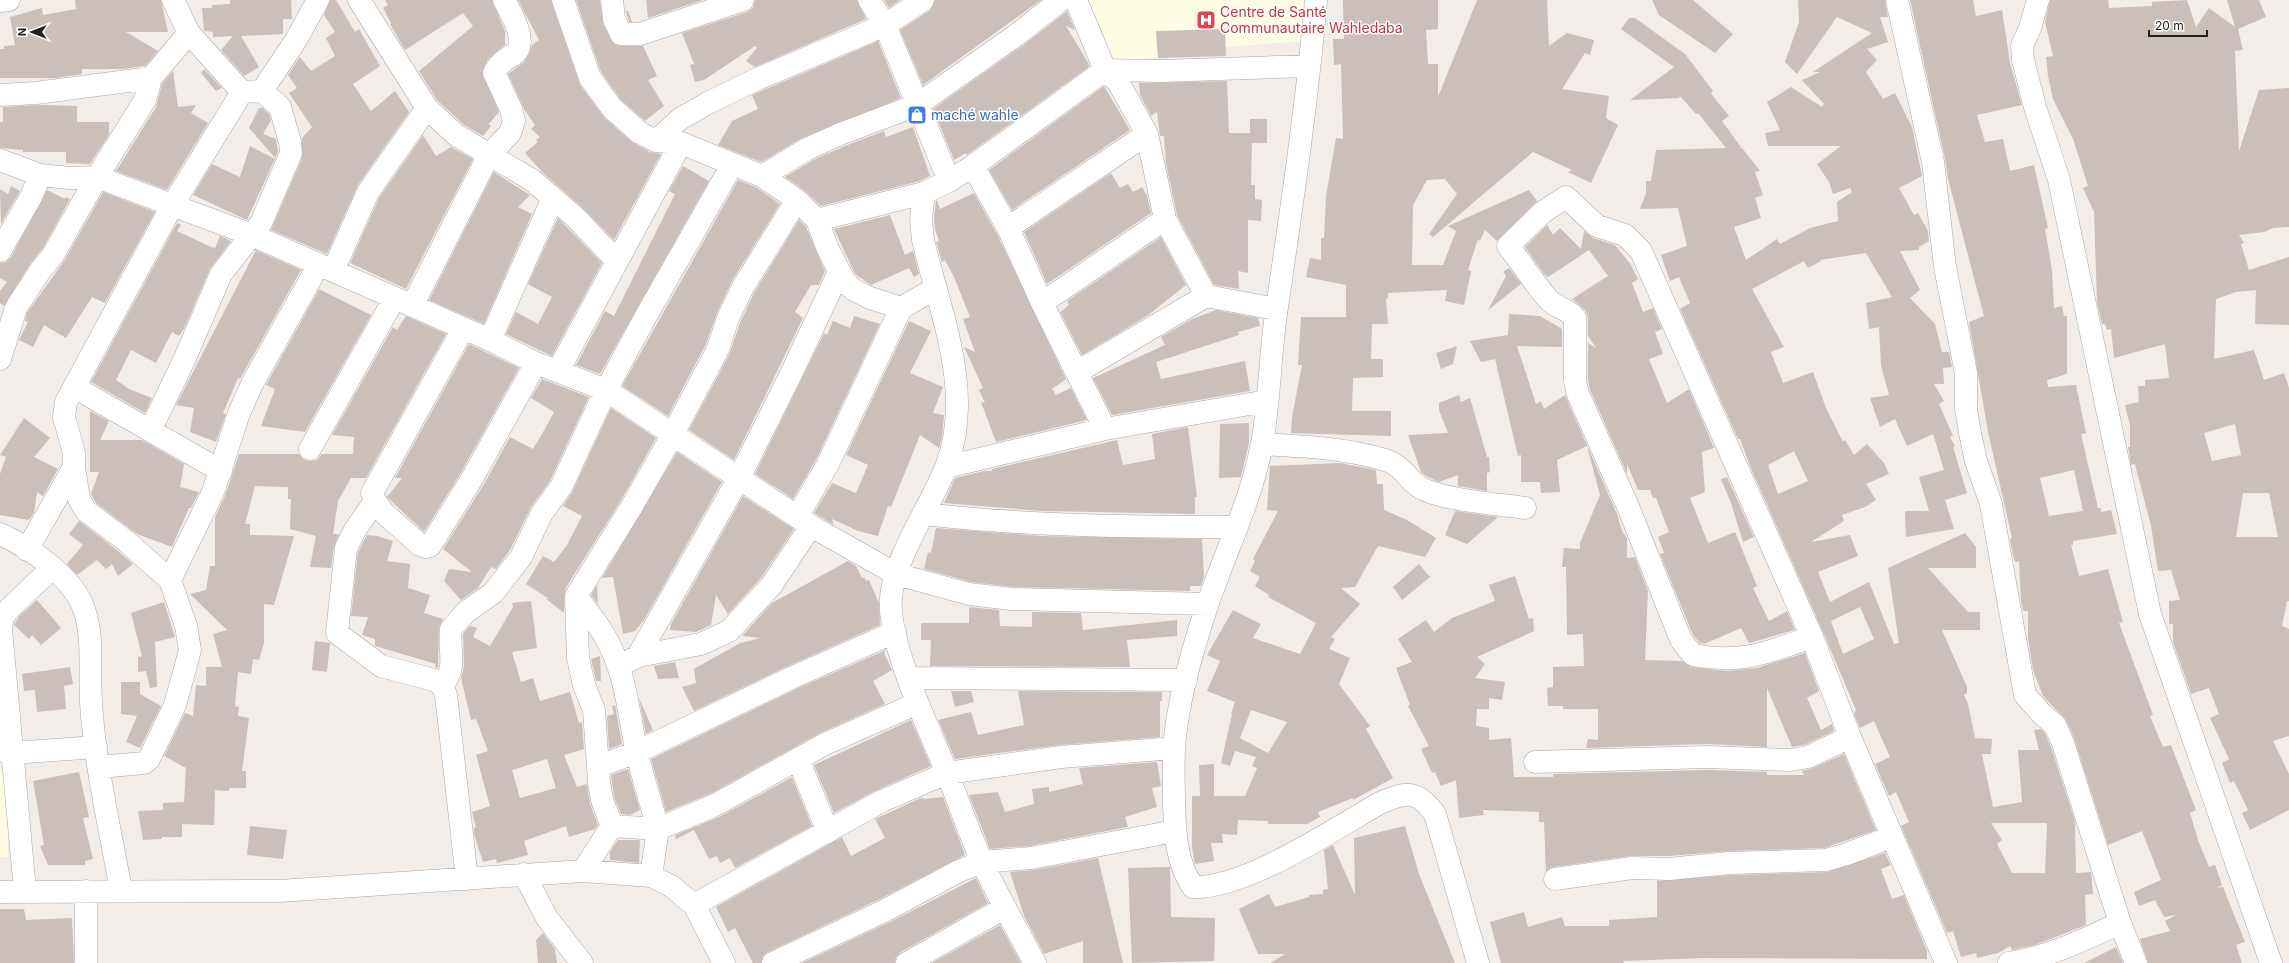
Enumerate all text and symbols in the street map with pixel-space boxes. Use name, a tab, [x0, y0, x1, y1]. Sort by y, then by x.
place label: Centre de Santé Communautaire Wahledaba	[1220, 3, 1403, 36]
hospital icon: Centre de Santé Communautaire Wahledaba	[1195, 9, 1217, 31]
north arrow	[12, 12, 52, 52]
scale bar	[2149, 12, 2207, 38]
text: 20 m	[2155, 18, 2184, 33]
text: N	[15, 28, 29, 36]
shop icon: maché wahle	[906, 104, 928, 126]
place label: maché wahle	[931, 106, 1019, 123]

